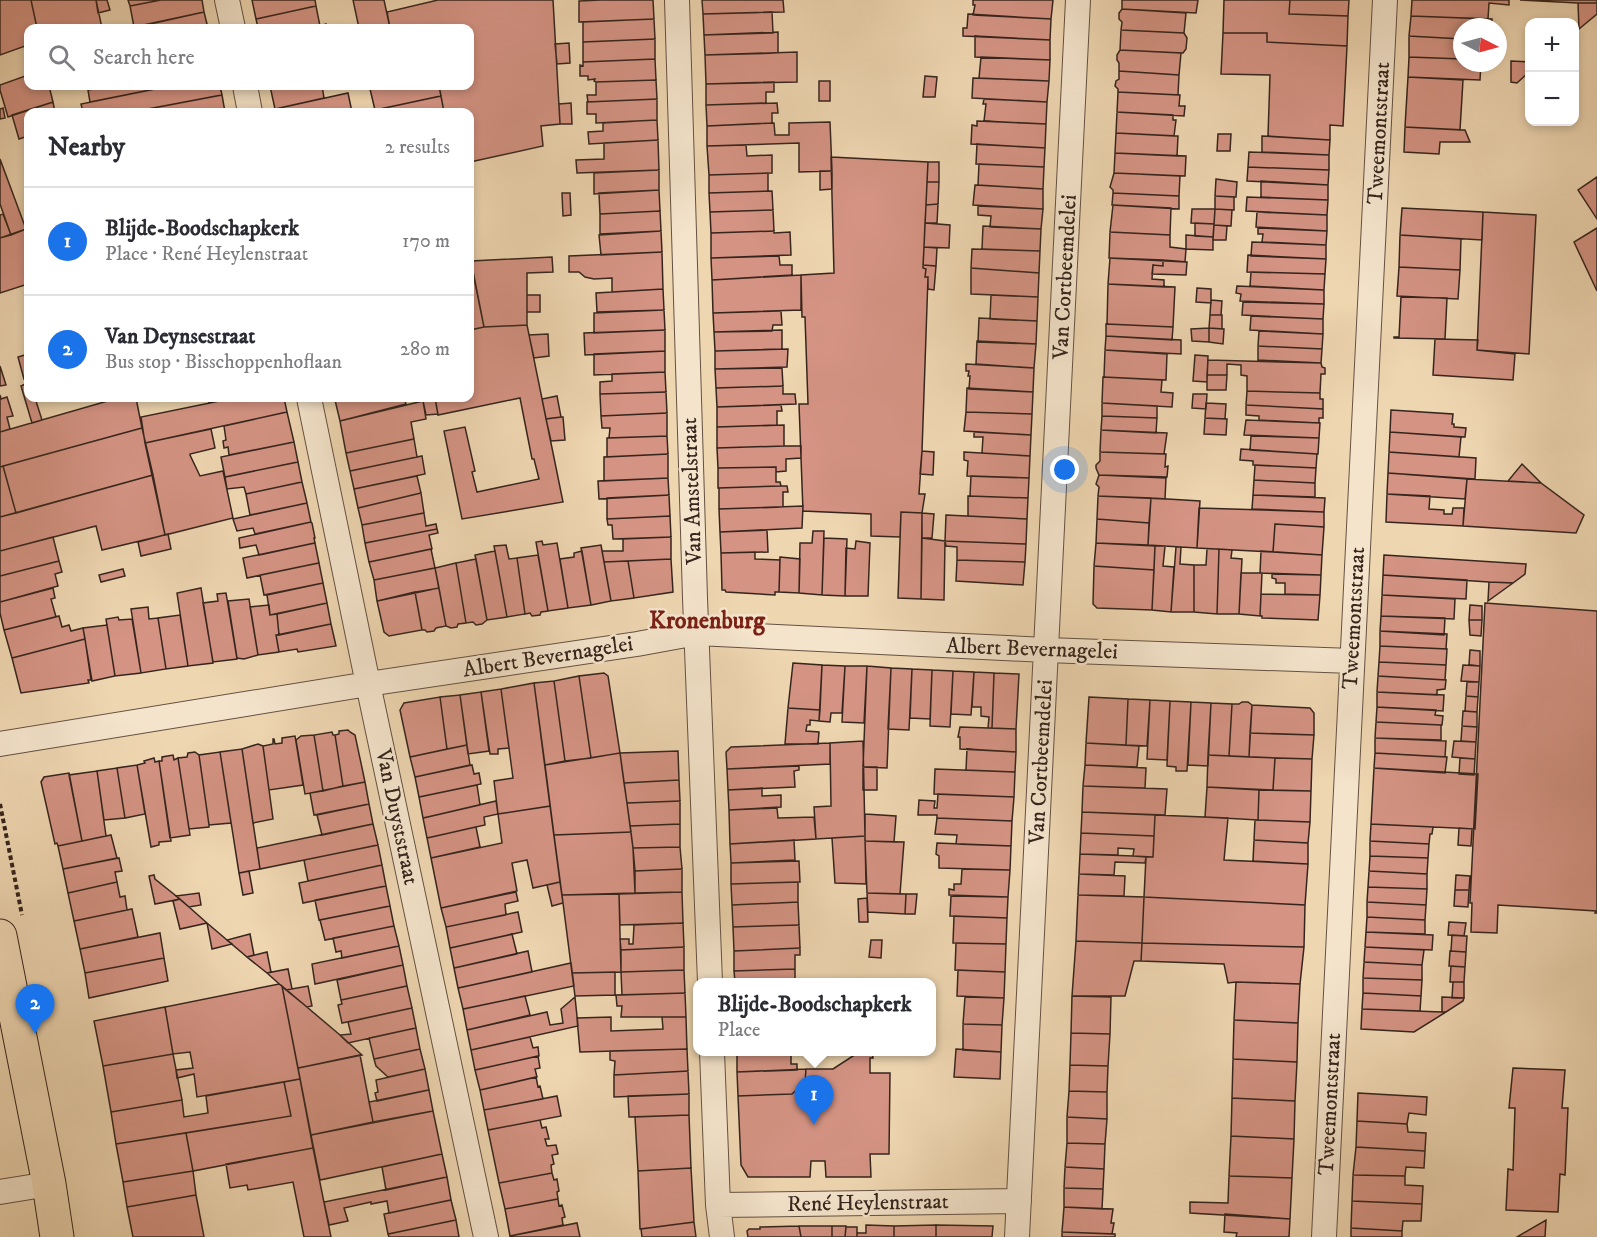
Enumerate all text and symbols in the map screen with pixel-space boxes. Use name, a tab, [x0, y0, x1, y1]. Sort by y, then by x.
north arrow	[1453, 18, 1507, 72]
map controls	[1525, 18, 1579, 126]
button: +	[1525, 18, 1579, 72]
search box	[24, 24, 474, 90]
icon: search	[45, 41, 78, 74]
text: Search here	[93, 44, 195, 71]
street label: Tweemontstraat	[1362, 61, 1396, 205]
button: −	[1525, 72, 1579, 126]
text: Nearby	[48, 131, 125, 164]
text: 2 results	[385, 135, 450, 160]
street label: Van Cortbeemdelei	[1047, 194, 1083, 361]
text: Blijde-Boodschapkerk	[105, 215, 299, 242]
text: 1	[64, 229, 71, 254]
text: 170 m	[402, 229, 450, 254]
text: Place · René Heylenstraat	[105, 242, 308, 267]
text: Van Deynsestraat	[105, 323, 255, 350]
text: 2	[63, 337, 72, 362]
text: 280 m	[400, 337, 450, 362]
text: Bus stop · Bisschoppenhoflaan	[105, 350, 342, 375]
street label: Van Amstelstraat	[676, 417, 708, 566]
your location	[1050, 455, 1079, 484]
street label: Tweemontstraat	[1337, 546, 1371, 690]
district label: Kronenburg	[649, 606, 766, 636]
street label: Albert Bevernagelei	[461, 630, 635, 684]
street label: Albert Bevernagelei	[946, 633, 1118, 665]
street label: Van Cortbeemdelei	[1023, 679, 1059, 846]
street label: Van Duyststraat	[369, 746, 425, 887]
popup	[693, 978, 936, 1056]
pin: 2	[15, 984, 54, 1034]
text: Blijde-Boodschapkerk	[717, 991, 912, 1018]
text: Place	[717, 1018, 760, 1043]
street label: Tweemontstraat	[1313, 1032, 1347, 1176]
pin: 1	[794, 1076, 834, 1125]
street label: René Heylenstraat	[787, 1188, 949, 1218]

